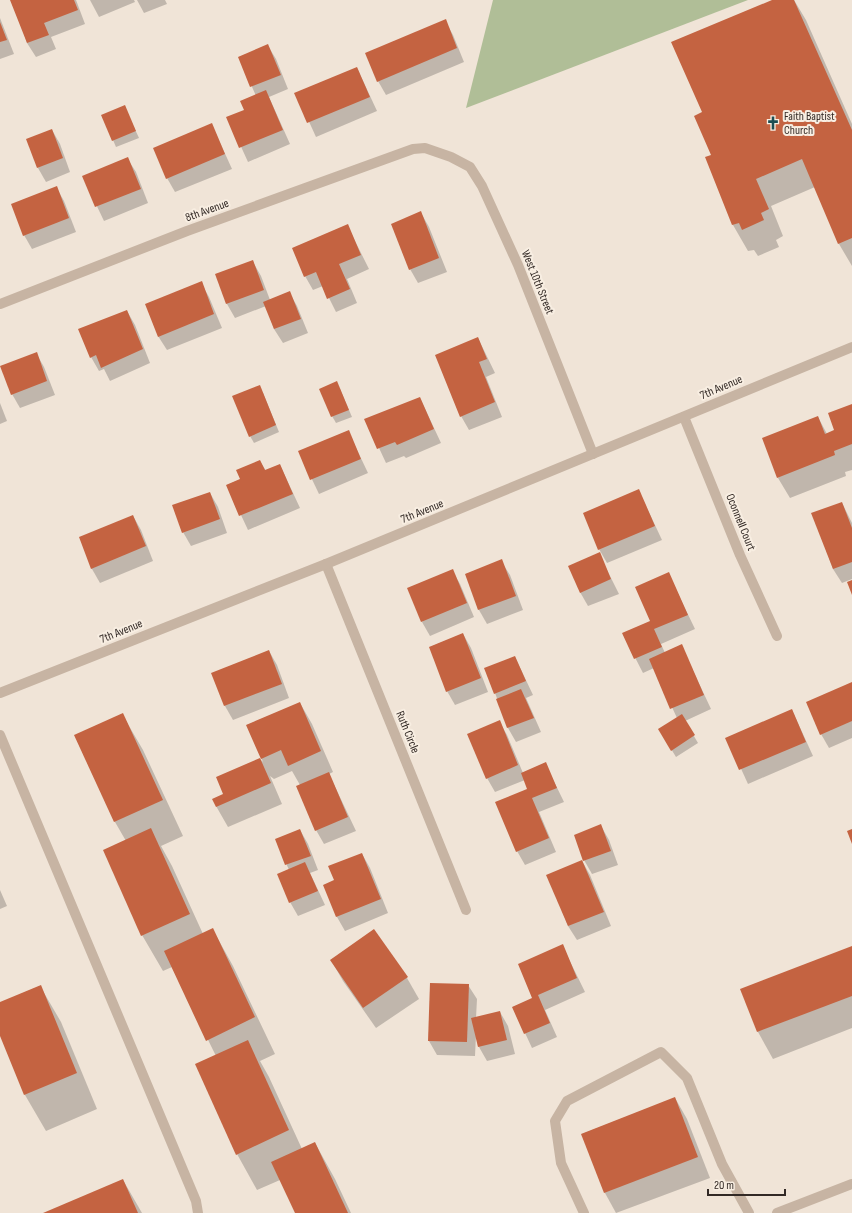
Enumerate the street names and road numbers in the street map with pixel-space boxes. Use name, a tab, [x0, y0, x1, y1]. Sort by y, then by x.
street label: 8th Avenue	[183, 196, 231, 225]
street label: West 10th Street	[518, 248, 557, 317]
street label: 7th Avenue	[698, 372, 745, 403]
street label: Oconnell Court	[722, 492, 759, 553]
street label: 7th Avenue	[399, 496, 446, 527]
street label: 7th Avenue	[98, 616, 145, 647]
street label: Ruth Circle	[392, 709, 423, 756]

